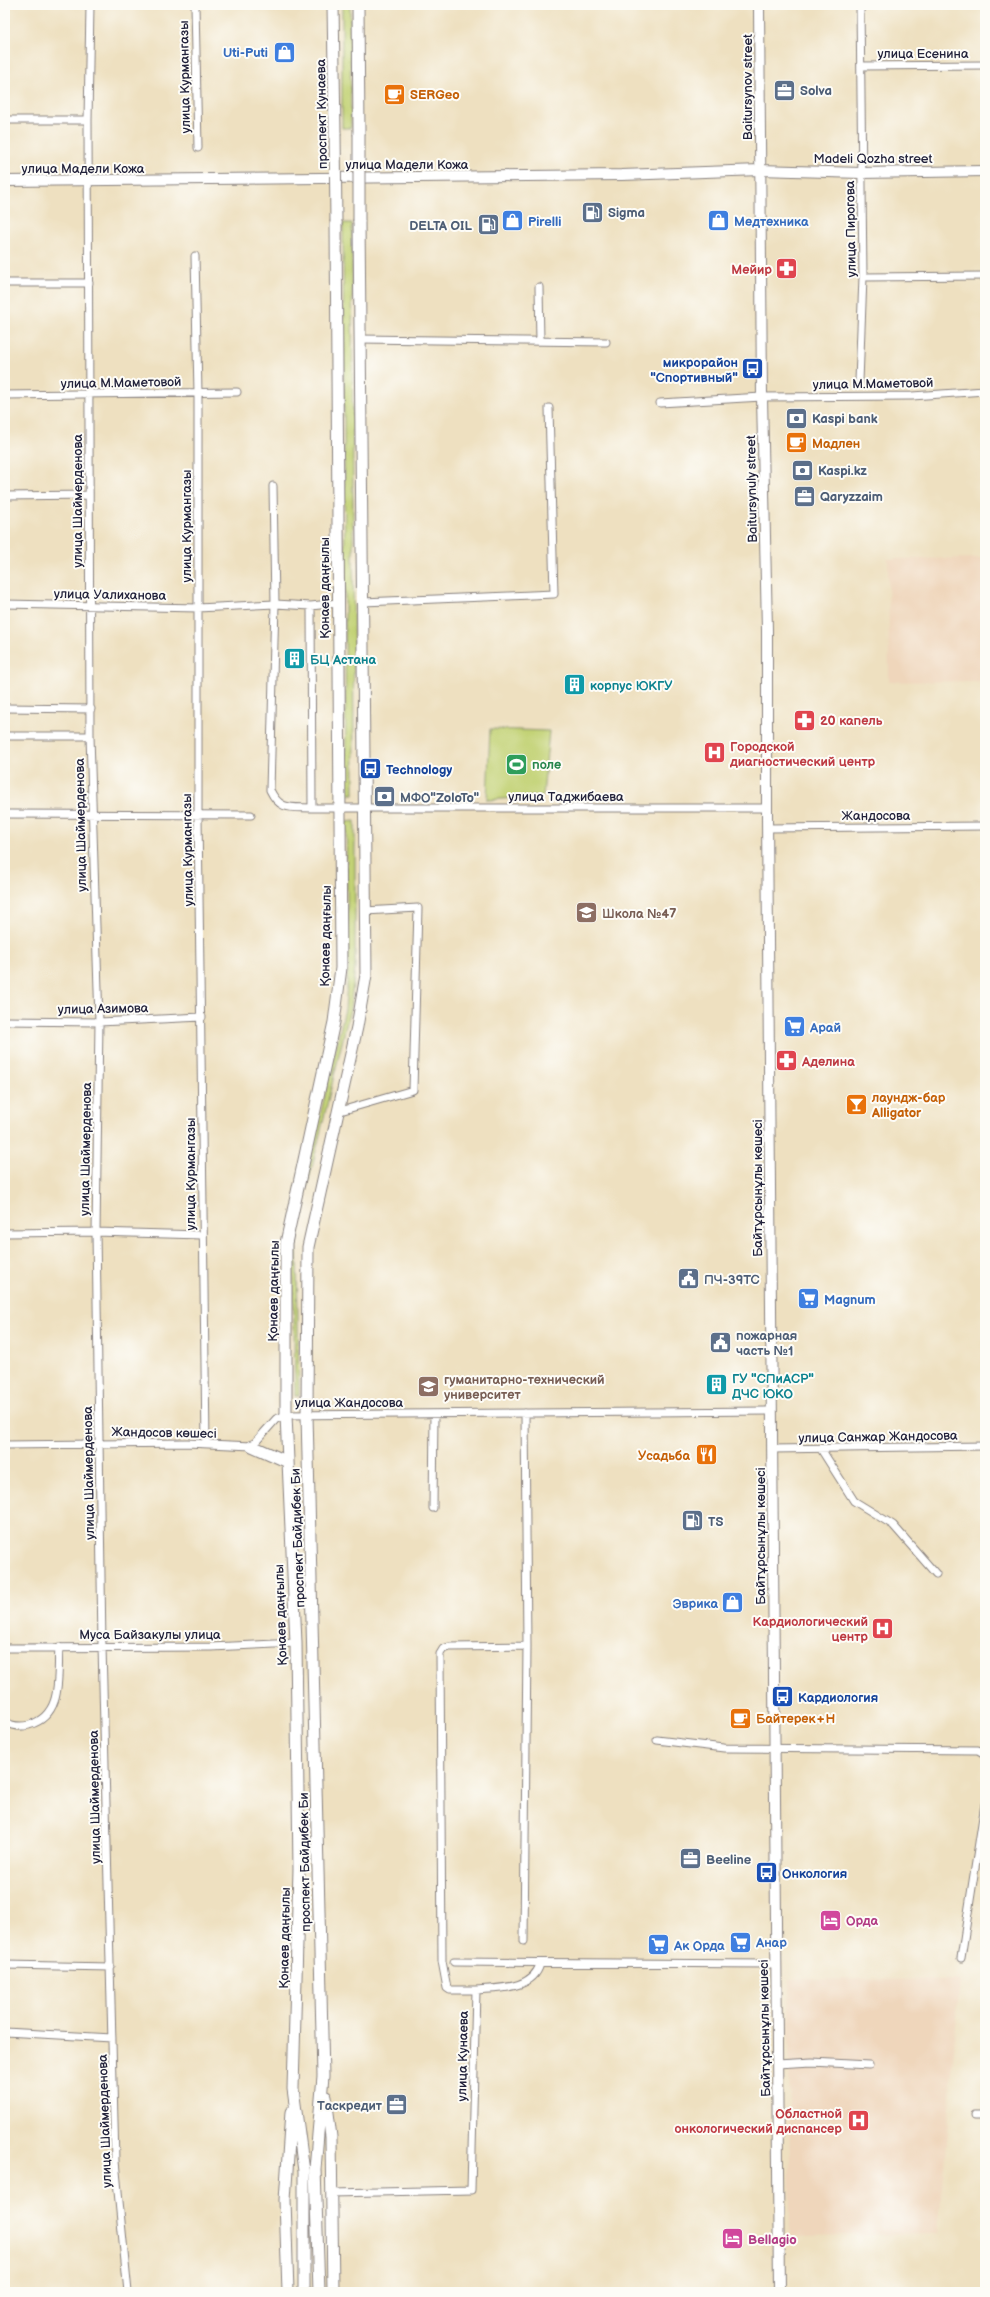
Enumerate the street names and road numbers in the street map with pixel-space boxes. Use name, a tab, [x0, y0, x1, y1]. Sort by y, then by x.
street label: улица Курмангазы	[176, 20, 194, 134]
street label: Baitursynov street	[740, 34, 756, 140]
street label: улица Есенина	[877, 46, 969, 62]
street label: проспект Кунаева	[313, 58, 331, 169]
street label: Madeli Qozha street	[813, 151, 933, 167]
street label: улица Мадели Кожа	[346, 157, 469, 173]
street label: улица Мадели Кожа	[22, 161, 145, 177]
street label: улица Пирогова	[842, 180, 860, 277]
street label: улица М.Маметовой	[60, 374, 182, 392]
street label: улица М.Маметовой	[812, 375, 934, 393]
street label: улица Шаймерденова	[70, 434, 86, 568]
street label: Baitursynuly street	[743, 435, 761, 543]
street label: улица Курмангазы	[179, 470, 195, 582]
street label: Қонаев даңғылы	[317, 537, 333, 639]
street label: улица Уалиханова	[54, 586, 167, 604]
street label: улица Шаймерденова	[72, 758, 90, 892]
street label: улица Таджибаева	[508, 789, 624, 805]
street label: улица Курмангазы	[179, 793, 197, 907]
street label: Жандосова	[842, 808, 911, 824]
street label: Қонаев даңғылы	[317, 885, 335, 987]
street label: улица Азимова	[58, 1000, 149, 1018]
street label: улица Шаймерденова	[77, 1082, 95, 1216]
street label: улица Курмангазы	[183, 1118, 199, 1230]
street label: Байтұрсынұлы көшесі	[750, 1119, 766, 1257]
street label: Қонаев даңғылы	[265, 1240, 283, 1342]
street label: улица Жандосова	[295, 1395, 403, 1411]
street label: улица Шаймерденова	[80, 1406, 98, 1540]
street label: Жандосов көшесі	[111, 1424, 217, 1442]
street label: улица Санжар Жандосова	[798, 1428, 958, 1446]
street label: Байтұрсынұлы көшесі	[753, 1467, 769, 1605]
street label: проспект Байдибек Би	[288, 1468, 308, 1608]
street label: Қонаев даңғылы	[271, 1564, 291, 1666]
street label: Муса Байзакулы улица	[79, 1627, 221, 1643]
street label: улица Шаймерденова	[86, 1730, 104, 1864]
street label: проспект Байдибек Би	[296, 1792, 314, 1932]
street label: Қонаев даңғылы	[276, 1887, 294, 1989]
street label: Байтұрсынұлы көшесі	[756, 1959, 774, 2097]
street label: улица Кунаева	[454, 2010, 472, 2101]
street label: улица Шаймерденова	[95, 2054, 115, 2188]

